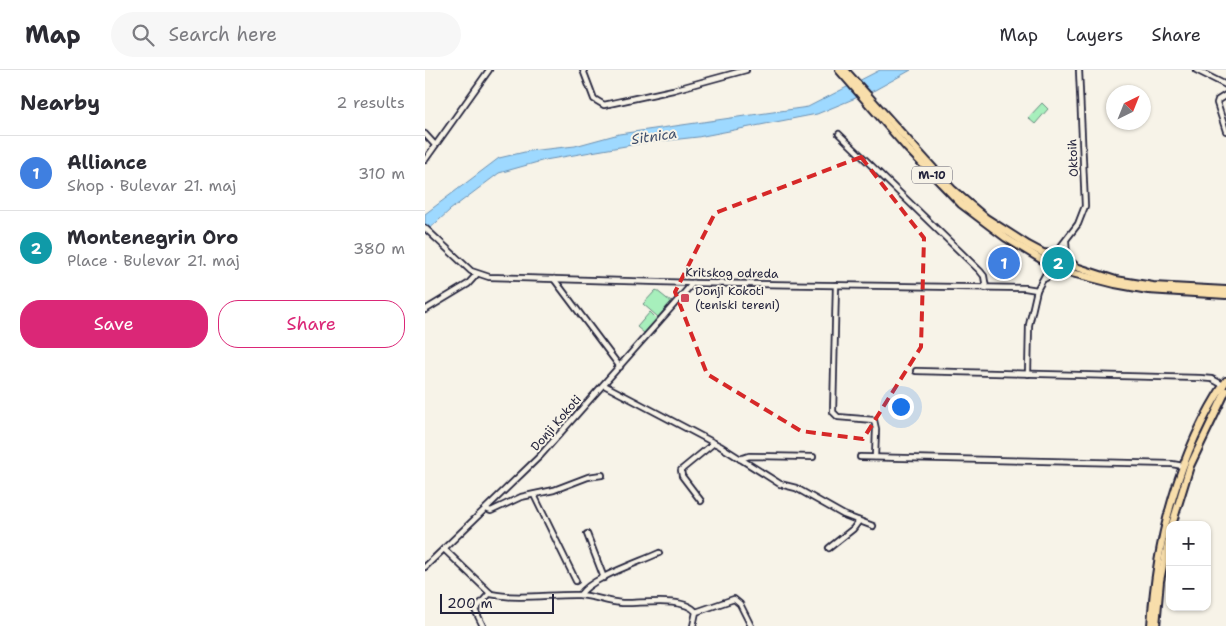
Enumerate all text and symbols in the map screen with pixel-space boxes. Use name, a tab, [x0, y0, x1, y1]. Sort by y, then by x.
search box	[111, 12, 461, 57]
text: Map	[25, 19, 81, 51]
icon: search	[129, 21, 157, 49]
text: Search here	[169, 22, 277, 47]
text: Map	[1000, 23, 1038, 47]
text: Layers	[1066, 23, 1123, 47]
text: Share	[1151, 23, 1201, 47]
north arrow	[1106, 85, 1151, 130]
text: Nearby	[20, 89, 100, 117]
text: 2 results	[336, 92, 405, 113]
water label: Sitnica	[630, 124, 678, 148]
street label: Oktoih	[1064, 139, 1082, 177]
text: Alliance	[67, 150, 147, 175]
text: 1	[32, 163, 40, 184]
text: 310 m	[358, 163, 405, 184]
road number: M-10	[912, 166, 952, 184]
text: Shop · Bulevar 21. maj	[67, 175, 236, 196]
text: Montenegrin Oro	[67, 225, 238, 250]
text: 2	[30, 238, 42, 259]
text: 380 m	[353, 238, 405, 259]
pin: 1	[988, 244, 1020, 282]
pin: 2	[1042, 244, 1074, 282]
text: Place · Bulevar 21. maj	[67, 250, 240, 271]
street label: Kritskog odreda	[685, 264, 779, 282]
place label: Donji Kokoti (teniski tereni)	[695, 283, 780, 313]
marker: Donji Kokoti (teniski tereni)	[679, 292, 691, 304]
button: Save	[20, 300, 208, 348]
button: Share	[218, 300, 405, 348]
street label: Donji Kokoti	[527, 392, 585, 454]
your location	[888, 394, 914, 420]
map controls	[1166, 521, 1211, 611]
button: +	[1166, 521, 1211, 566]
button: −	[1166, 566, 1211, 611]
scale bar	[440, 591, 554, 614]
text: 200 m	[447, 594, 493, 612]

